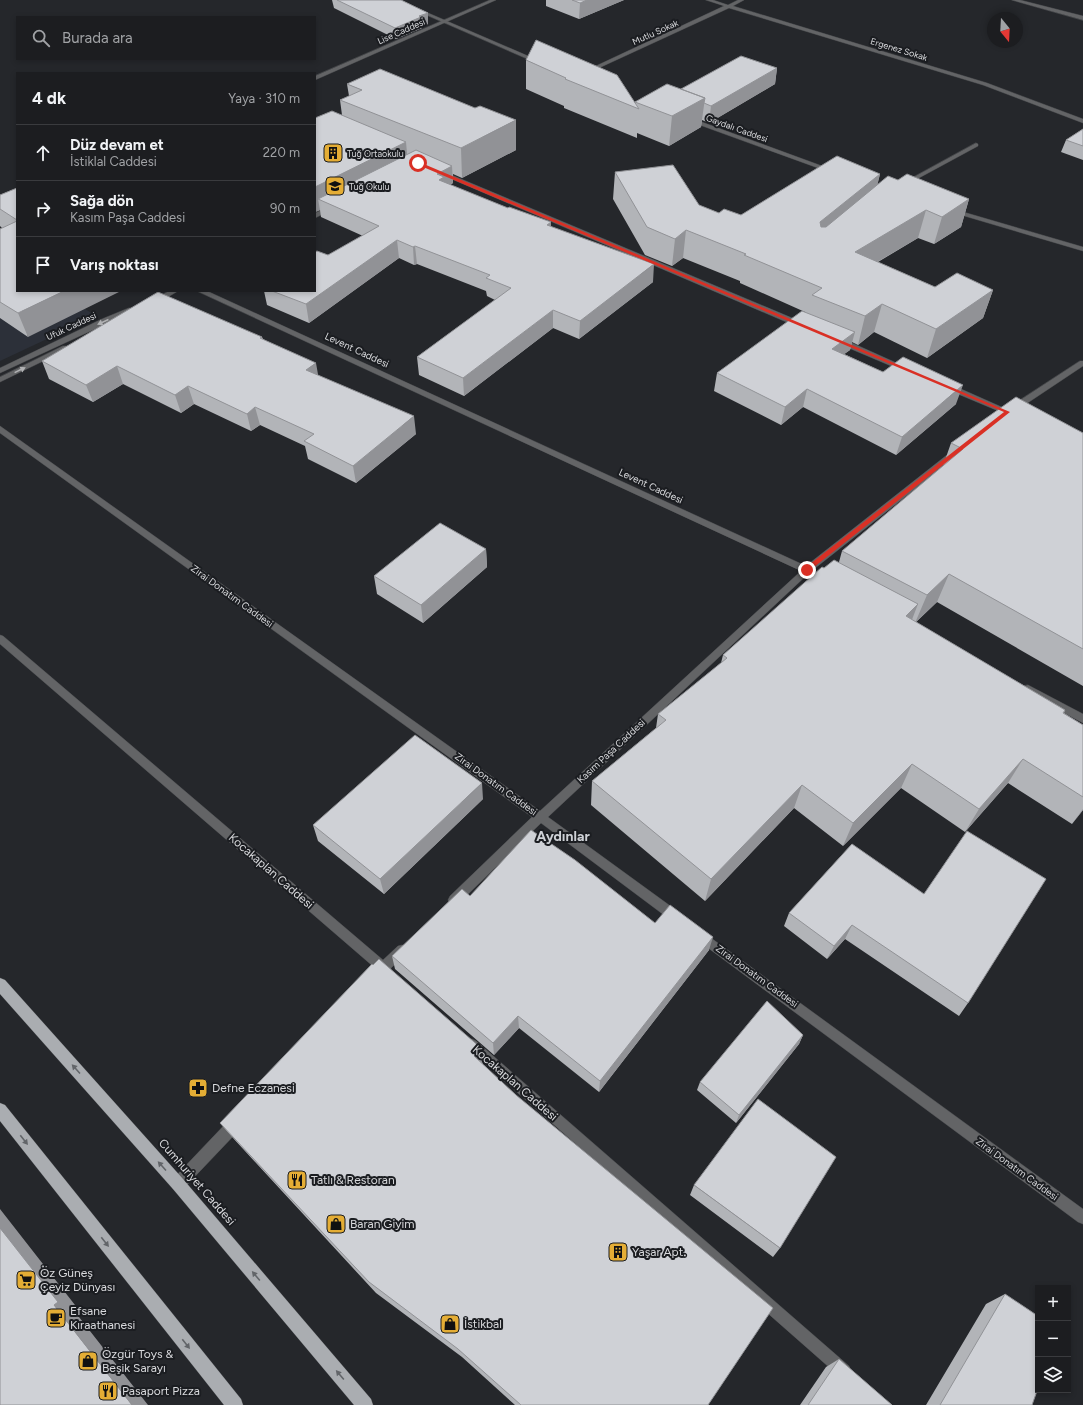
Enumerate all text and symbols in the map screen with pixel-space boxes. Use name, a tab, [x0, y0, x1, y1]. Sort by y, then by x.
north arrow	[987, 12, 1023, 48]
search box	[16, 16, 316, 60]
street label: Lise Caddesi	[375, 16, 427, 46]
street label: Mutlu Sokak	[630, 17, 680, 47]
icon: search	[30, 27, 52, 49]
text: Burada ara	[62, 29, 133, 47]
street label: Ergenez Sokak	[869, 35, 929, 63]
text: 4 dk	[32, 88, 66, 108]
text: Yaya · 310 m	[228, 91, 300, 106]
street label: Gaydalı Caddesi	[705, 112, 769, 144]
text: Düz devam et	[70, 136, 164, 154]
icon: ahead	[32, 142, 54, 164]
building icon: Tuğ Ortaokulu	[322, 142, 344, 164]
text: 220 m	[263, 145, 300, 160]
place label: Tuğ Ortaokulu	[347, 148, 404, 159]
text: İstiklal Caddesi	[70, 154, 157, 169]
route start	[409, 154, 427, 172]
school or university icon: Tuğ Okulu	[324, 175, 346, 197]
place label: Tuğ Okulu	[349, 181, 389, 192]
text: Sağa dön	[70, 192, 134, 210]
icon: right	[32, 198, 54, 220]
text: 90 m	[270, 201, 300, 216]
text: Kasım Paşa Caddesi	[70, 210, 185, 225]
icon: arrive	[32, 254, 54, 276]
text: Varış noktası	[70, 256, 159, 274]
street label: Ufuk Caddesi	[44, 310, 98, 342]
one-way arrow	[98, 319, 109, 325]
street label: Levent Caddesi	[323, 329, 391, 371]
one-way arrow	[15, 367, 26, 373]
street label: Levent Caddesi	[617, 465, 685, 507]
route end	[798, 561, 816, 579]
street label: Zirai Donatım Caddesi	[188, 562, 276, 630]
street label: Kasım Paşa Caddesi	[574, 716, 648, 786]
street label: Zirai Donatım Caddesi	[452, 750, 540, 818]
district label: Aydınlar	[536, 828, 590, 845]
street label: Kocakaplan Caddesi	[226, 830, 316, 912]
street label: Zirai Donatım Caddesi	[713, 942, 801, 1010]
street label: Kocakaplan Caddesi	[470, 1042, 560, 1124]
one-way arrow	[72, 1065, 81, 1074]
pharmacy icon: Defne Eczanesi	[187, 1077, 209, 1099]
place label: Defne Eczanesi	[212, 1081, 295, 1095]
one-way arrow	[20, 1135, 29, 1146]
street label: Zirai Donatım Caddesi	[973, 1135, 1061, 1203]
street label: Cumhuriyet Caddesi	[156, 1136, 238, 1228]
one-way arrow	[158, 1161, 167, 1172]
restaurant icon: Tatlı & Restoran	[286, 1169, 308, 1191]
place label: Tatlı & Restoran	[311, 1173, 395, 1187]
shop icon: Baran Giyim	[325, 1213, 347, 1235]
place label: Baran Giyim	[350, 1217, 415, 1231]
one-way arrow	[101, 1237, 110, 1248]
building icon: Yaşar Apt.	[607, 1241, 629, 1263]
place label: Yaşar Apt.	[632, 1245, 686, 1259]
place label: Öz Güneş Çeyiz Dünyası	[40, 1266, 115, 1294]
supermarket icon: Öz Güneş Çeyiz Dünyası	[15, 1269, 37, 1291]
one-way arrow	[251, 1271, 260, 1281]
map controls	[1035, 1285, 1071, 1393]
button: +	[1035, 1285, 1071, 1321]
place label: Efsane Kıraathanesi	[70, 1304, 135, 1332]
cafe icon: Efsane Kıraathanesi	[45, 1307, 67, 1329]
shop icon: İstikbal	[439, 1313, 461, 1335]
place label: İstikbal	[464, 1317, 502, 1331]
button: −	[1035, 1321, 1071, 1357]
one-way arrow	[182, 1338, 190, 1349]
place label: Özgür Toys & Beşik Sarayı	[102, 1347, 174, 1375]
shop icon: Özgür Toys & Beşik Sarayı	[77, 1350, 99, 1372]
button: layers	[1035, 1357, 1071, 1393]
one-way arrow	[335, 1370, 344, 1381]
restaurant icon: Pasaport Pizza	[97, 1380, 119, 1402]
place label: Pasaport Pizza	[122, 1384, 200, 1398]

